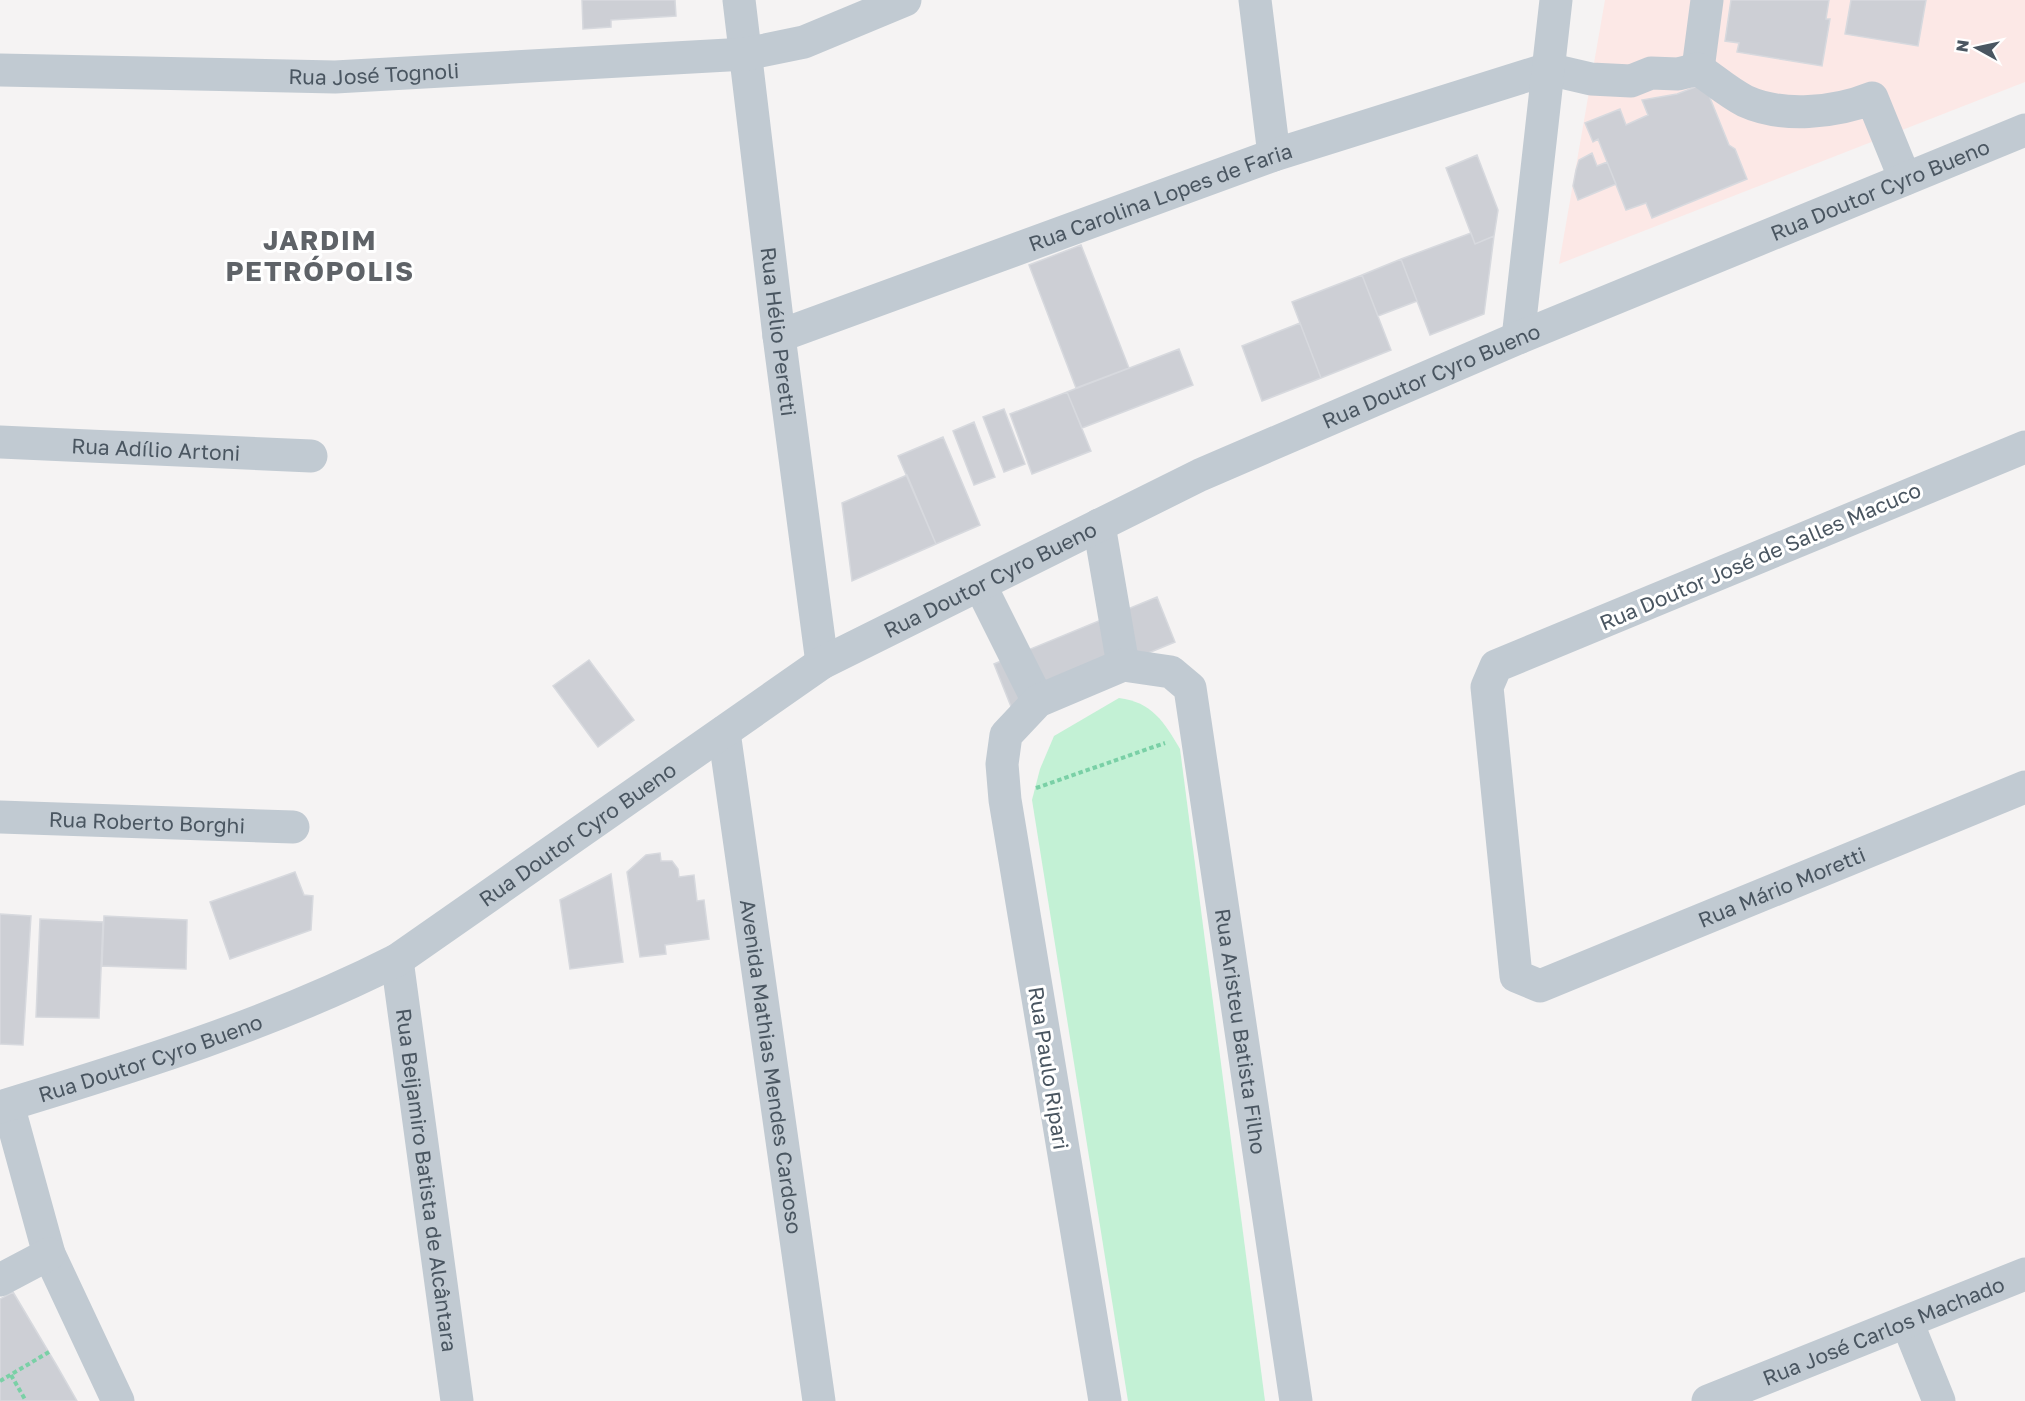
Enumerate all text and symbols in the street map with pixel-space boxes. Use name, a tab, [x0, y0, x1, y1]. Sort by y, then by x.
north arrow	[1947, 18, 2007, 78]
text: N	[1951, 38, 1973, 53]
street label: Rua José Tognoli	[288, 57, 460, 90]
street label: Rua Doutor Cyro Bueno	[1766, 133, 1993, 246]
street label: Rua Carolina Lopes de Faria	[1025, 137, 1295, 257]
district label: JARDIM PETRÓPOLIS	[225, 224, 415, 287]
street label: Rua Hélio Peretti	[756, 246, 802, 418]
street label: Rua Doutor Cyro Bueno	[1318, 317, 1544, 434]
street label: Rua Adílio Artoni	[71, 432, 241, 466]
street label: Rua Doutor José de Salles Macuco	[1595, 476, 1925, 636]
street label: Rua Doutor Cyro Bueno	[879, 516, 1101, 643]
street label: Rua Doutor Cyro Bueno	[474, 756, 681, 912]
street label: Rua Roberto Borghi	[48, 806, 246, 838]
street label: Rua Mário Moretti	[1694, 841, 1869, 933]
street label: Avenida Mathias Mendes Cardoso	[735, 897, 808, 1236]
street label: Rua Aristeu Batista Filho	[1210, 907, 1272, 1156]
street label: Rua Paulo Ripari	[1023, 985, 1075, 1151]
street label: Rua Beijamiro Batista de Alcântara	[391, 1007, 463, 1353]
street label: Rua Doutor Cyro Bueno	[35, 1008, 266, 1108]
street label: Rua José Carlos Machado	[1759, 1271, 2008, 1391]

